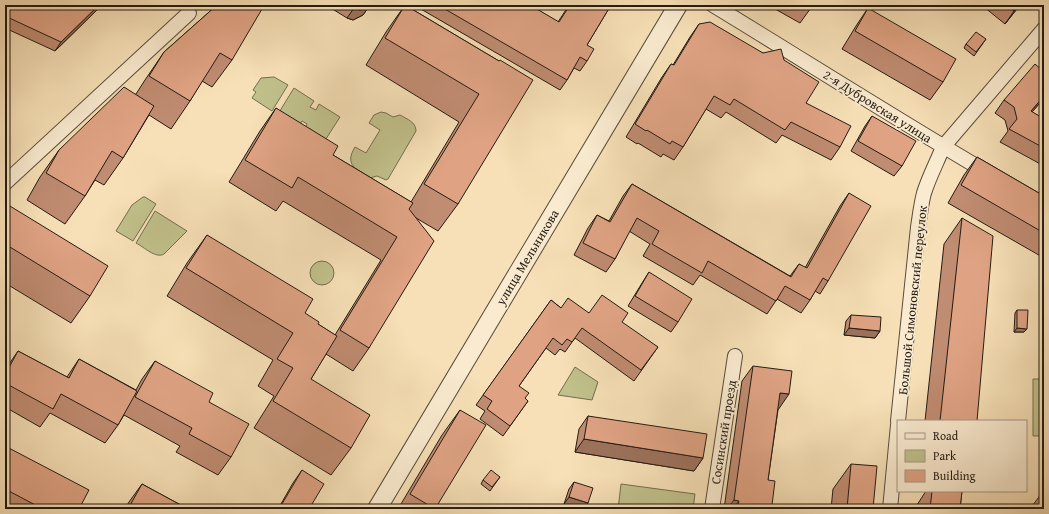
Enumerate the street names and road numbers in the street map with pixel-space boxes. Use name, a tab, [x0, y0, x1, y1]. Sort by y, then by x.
street label: 2-я Дубровская улица	[820, 65, 936, 148]
street label: Большой Симоновский переулок	[893, 204, 932, 396]
street label: улица Мельникова	[491, 205, 564, 310]
street label: Сосинский проезд	[706, 379, 741, 486]

